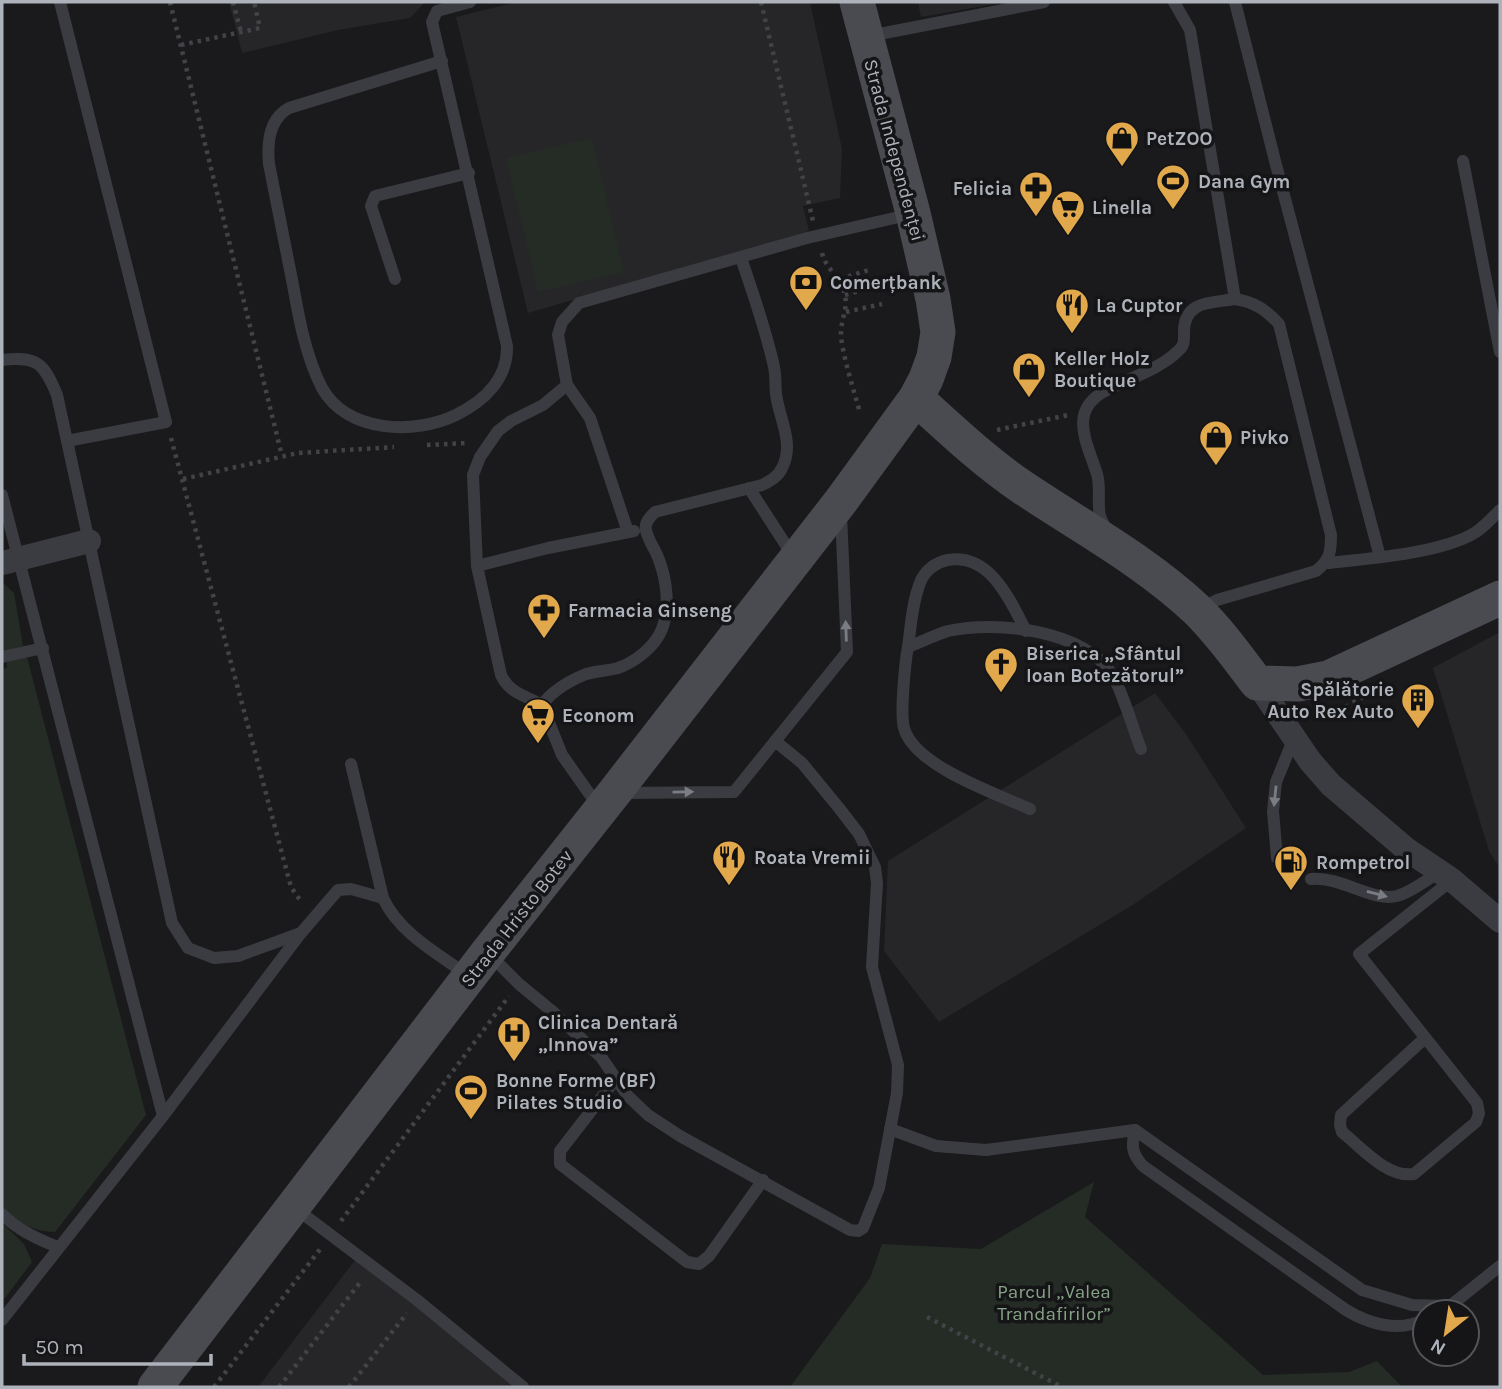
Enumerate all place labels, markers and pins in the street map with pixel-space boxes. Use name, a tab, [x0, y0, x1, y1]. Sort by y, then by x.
shop icon: PetZOO	[1103, 119, 1141, 168]
place label: PetZOO	[1146, 128, 1213, 150]
sports icon: Dana Gym	[1154, 162, 1192, 211]
pharmacy icon: Felicia	[1017, 169, 1055, 218]
place label: Dana Gym	[1198, 171, 1290, 193]
place label: Felicia	[953, 178, 1012, 200]
supermarket icon: Linella	[1049, 188, 1087, 237]
place label: Linella	[1092, 197, 1152, 219]
bank icon: Comerțbank	[787, 263, 825, 312]
place label: Comerțbank	[830, 272, 942, 294]
restaurant icon: La Cuptor	[1053, 286, 1091, 335]
place label: La Cuptor	[1096, 295, 1183, 317]
place label: Keller Holz Boutique	[1054, 348, 1150, 392]
shop icon: Keller Holz Boutique	[1010, 350, 1048, 399]
shop icon: Pivko	[1197, 418, 1235, 467]
place label: Pivko	[1240, 427, 1289, 449]
pharmacy icon: Farmacia Ginseng	[525, 591, 563, 640]
place label: Farmacia Ginseng	[568, 600, 732, 622]
place label: Biserica „Sfântul Ioan Botezătorul”	[1026, 643, 1184, 687]
church icon: Biserica „Sfântul Ioan Botezătorul”	[982, 645, 1020, 694]
place label: Spălătorie Auto Rex Auto	[1267, 679, 1394, 723]
building icon: Spălătorie Auto Rex Auto	[1399, 681, 1437, 730]
supermarket icon: Econom	[519, 696, 557, 745]
place label: Econom	[562, 705, 635, 727]
restaurant icon: Roata Vremii	[710, 838, 748, 887]
fuel station icon: Rompetrol	[1272, 843, 1310, 892]
place label: Roata Vremii	[754, 847, 870, 869]
place label: Rompetrol	[1316, 852, 1410, 874]
place label: Clinica Dentară „Innova”	[538, 1012, 678, 1056]
hospital icon: Clinica Dentară „Innova”	[495, 1014, 533, 1063]
place label: Bonne Forme (BF) Pilates Studio	[496, 1070, 656, 1114]
sports icon: Bonne Forme (BF) Pilates Studio	[452, 1072, 490, 1121]

